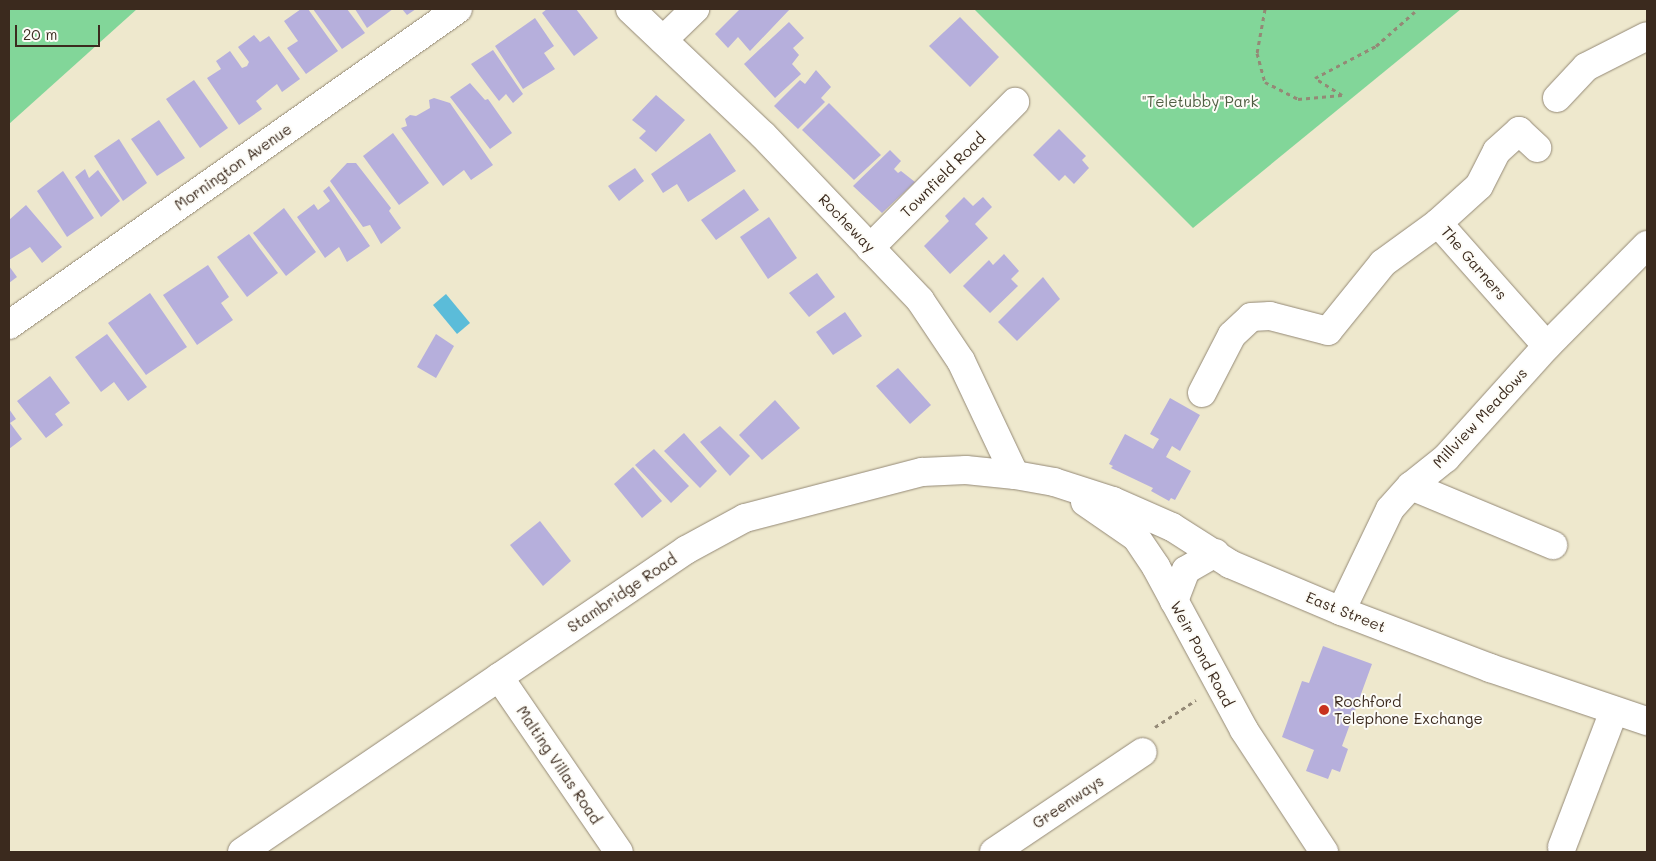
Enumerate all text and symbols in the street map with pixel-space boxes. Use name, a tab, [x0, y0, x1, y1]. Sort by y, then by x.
scale bar	[18, 15, 102, 47]
text: 20 m	[23, 24, 57, 44]
park label: "Teletubby"Park	[1141, 93, 1259, 111]
street label: Mornington Avenue	[171, 120, 295, 214]
street label: Townfield Road	[897, 129, 989, 221]
street label: Rocheway	[815, 190, 879, 256]
street label: The Garners	[1437, 223, 1511, 303]
street label: Millview Meadows	[1429, 364, 1531, 472]
street label: Stambridge Road	[564, 550, 680, 636]
street label: East Street	[1304, 588, 1388, 636]
street label: Weir Pond Road	[1166, 598, 1238, 710]
place label: Rochford Telephone Exchange	[1334, 692, 1483, 727]
street label: Malting Villas Road	[513, 703, 605, 827]
marker: Rochford Telephone Exchange	[1318, 704, 1330, 716]
street label: Greenways	[1029, 772, 1107, 832]

